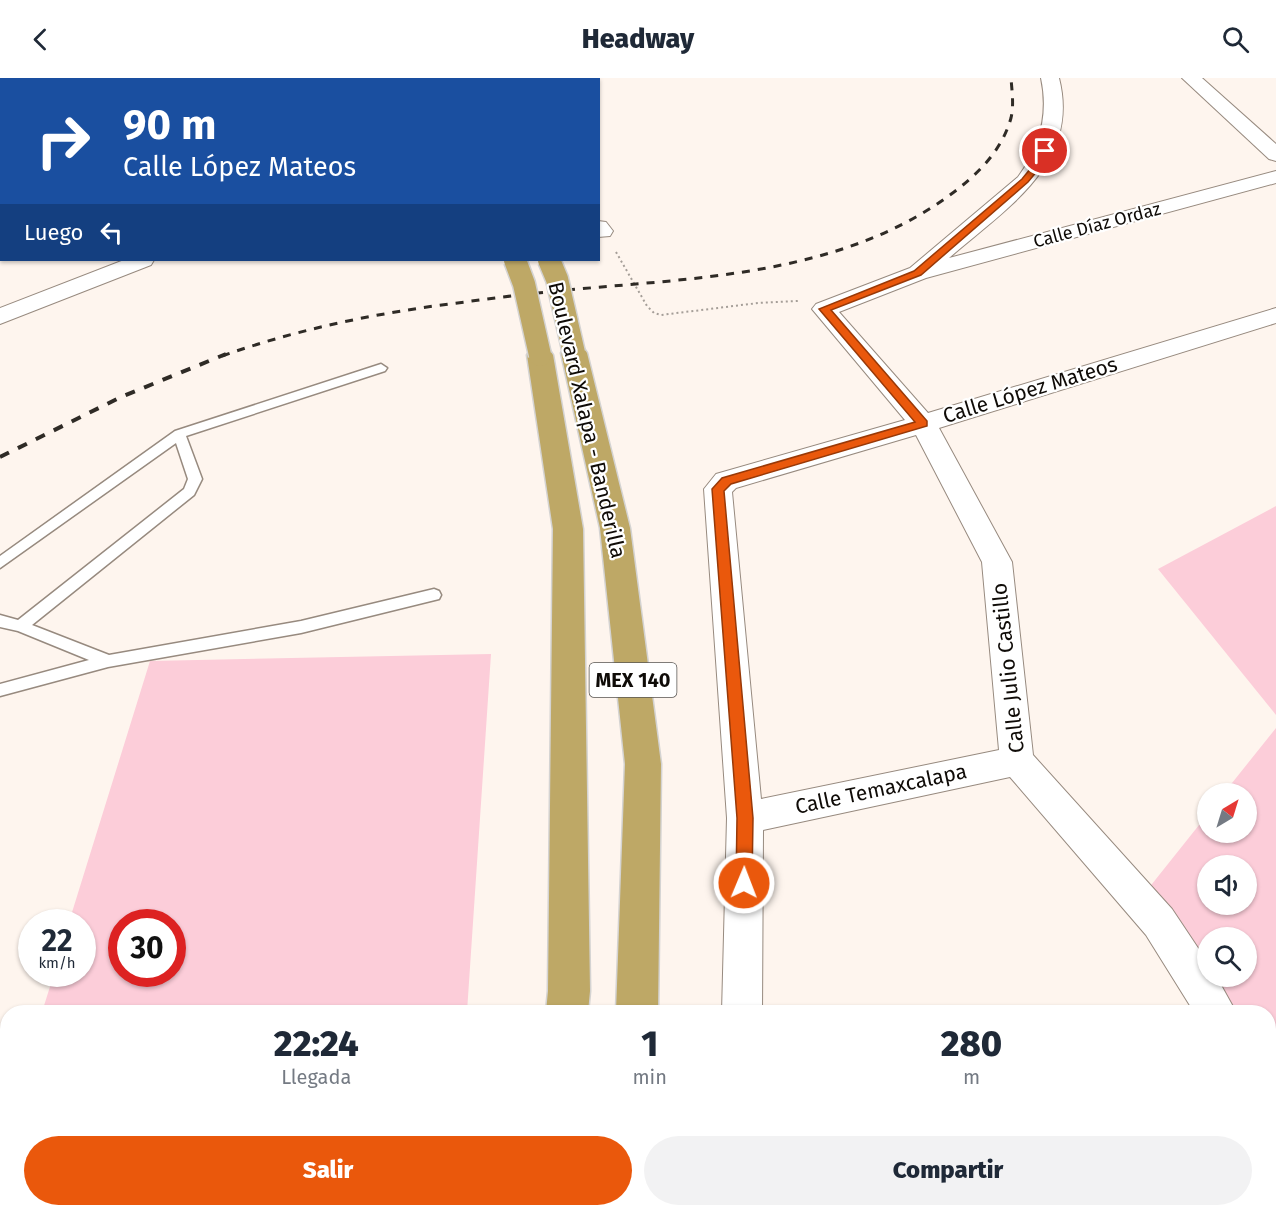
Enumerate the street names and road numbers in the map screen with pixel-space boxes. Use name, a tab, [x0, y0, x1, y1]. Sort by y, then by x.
street label: Calle Díaz Ordaz	[1031, 197, 1163, 253]
street label: Boulevard Xalapa - Banderilla	[543, 279, 631, 561]
street label: Calle López Mateos	[940, 351, 1121, 429]
street label: Calle Julio Castillo	[986, 582, 1030, 754]
road number: MEX 140	[590, 663, 676, 697]
street label: Calle Temaxcalapa	[793, 758, 969, 820]

